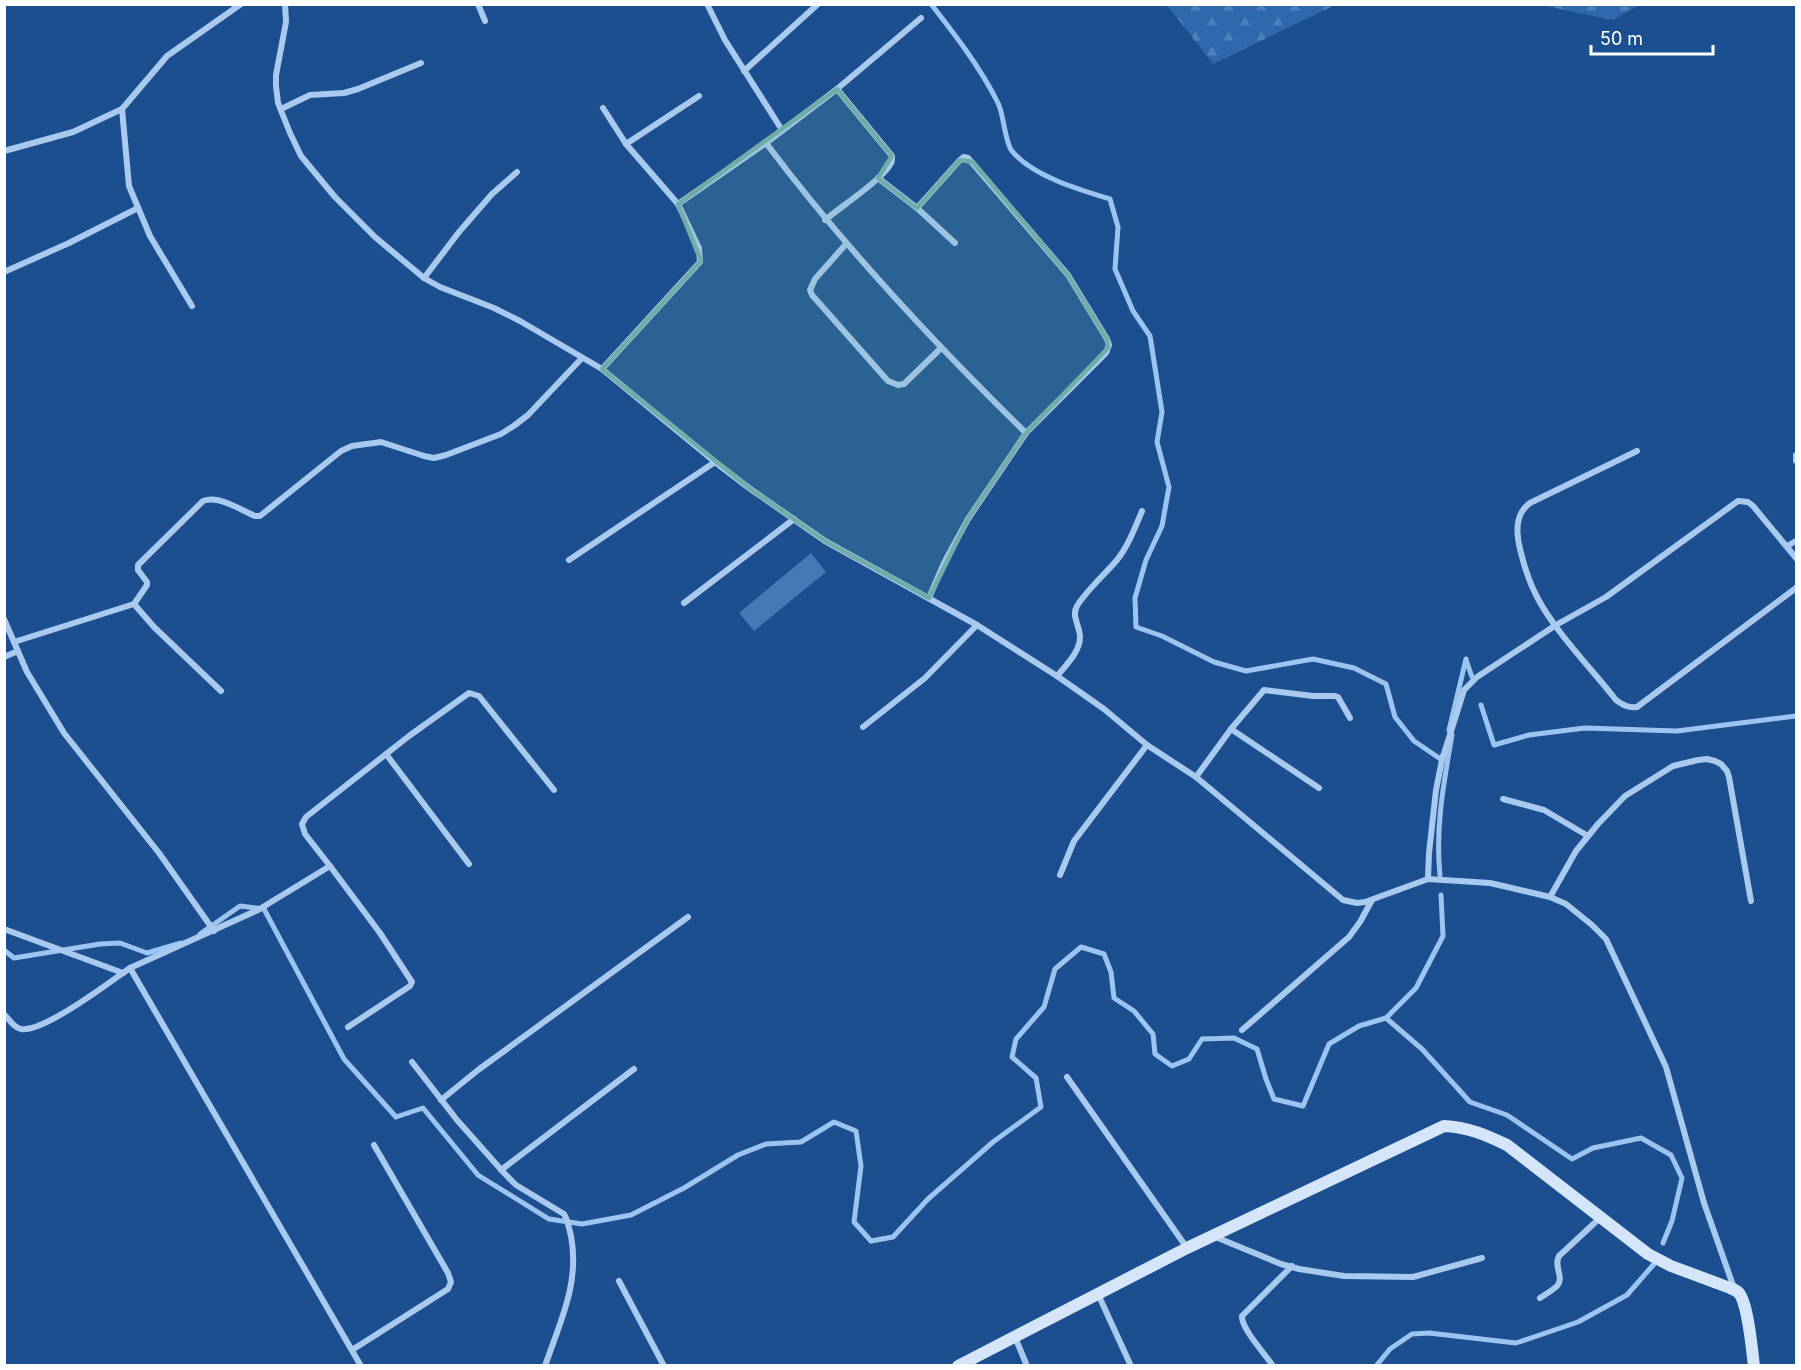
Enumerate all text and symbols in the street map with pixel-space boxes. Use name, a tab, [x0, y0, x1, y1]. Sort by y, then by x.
scale bar	[1591, 18, 1712, 56]
text: 50 m	[1600, 28, 1643, 49]

